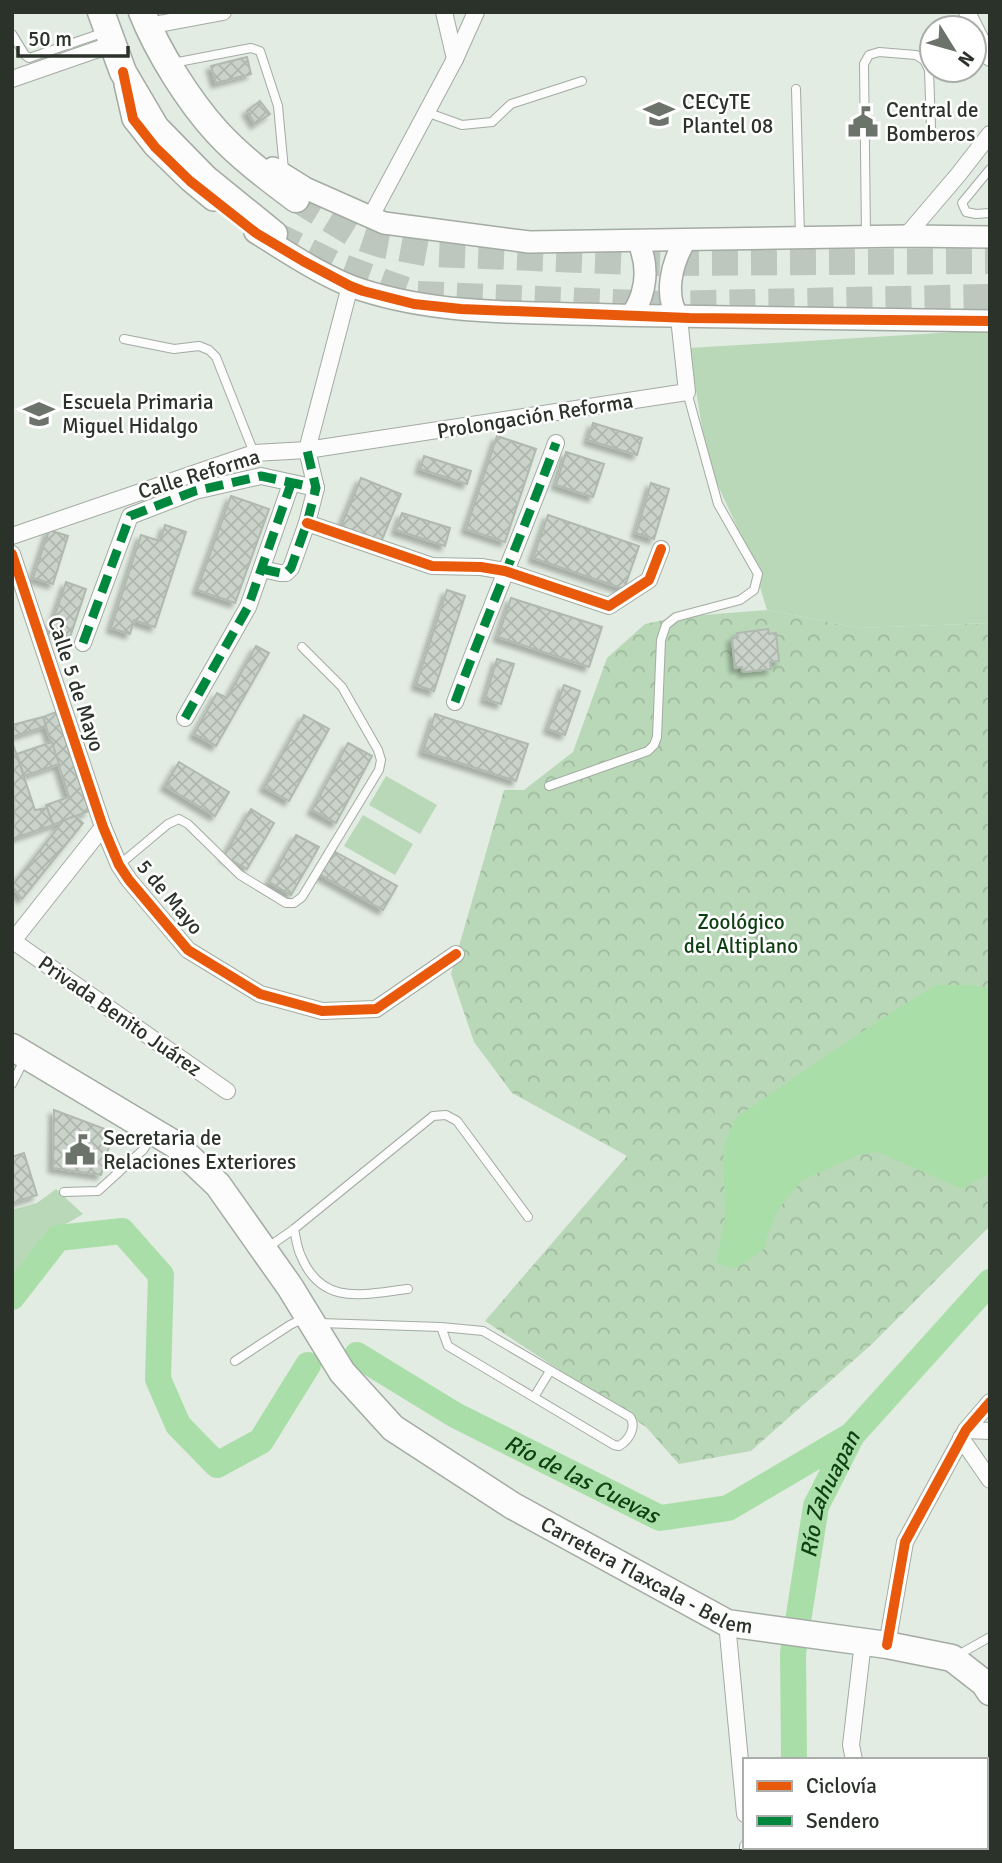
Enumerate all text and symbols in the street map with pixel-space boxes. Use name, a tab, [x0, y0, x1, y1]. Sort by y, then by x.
scale bar	[18, 14, 128, 58]
north arrow	[918, 14, 988, 84]
text: 50 m	[28, 26, 72, 52]
text: N	[952, 46, 979, 71]
place label: CECyTE Plantel 08	[682, 89, 773, 139]
school or university icon: CECyTE Plantel 08	[642, 97, 676, 131]
place label: Central de Bomberos	[886, 97, 979, 147]
public building icon: Central de Bomberos	[846, 105, 880, 139]
street label: Prolongación Reforma	[435, 388, 635, 444]
place label: Escuela Primaria Miguel Hidalgo	[62, 389, 214, 439]
school or university icon: Escuela Primaria Miguel Hidalgo	[22, 397, 56, 431]
street label: Calle Reforma	[135, 443, 263, 505]
street label: Calle 5 de Mayo	[42, 613, 110, 755]
street label: 5 de Mayo	[131, 854, 209, 940]
park label: Zoológico del Altiplano	[684, 909, 798, 959]
street label: Privada Benito Juárez	[33, 950, 207, 1082]
place label: Secretaria de Relaciones Exteriores	[103, 1125, 296, 1175]
public building icon: Secretaria de Relaciones Exteriores	[63, 1133, 97, 1167]
water label: Río Zahuapan	[794, 1425, 867, 1560]
water label: Río de las Cuevas	[500, 1428, 666, 1531]
street label: Carretera Tlaxcala - Belem	[536, 1511, 754, 1639]
legend	[743, 1758, 988, 1849]
text: Ciclovía	[806, 1773, 877, 1799]
text: Sendero	[806, 1808, 880, 1834]

